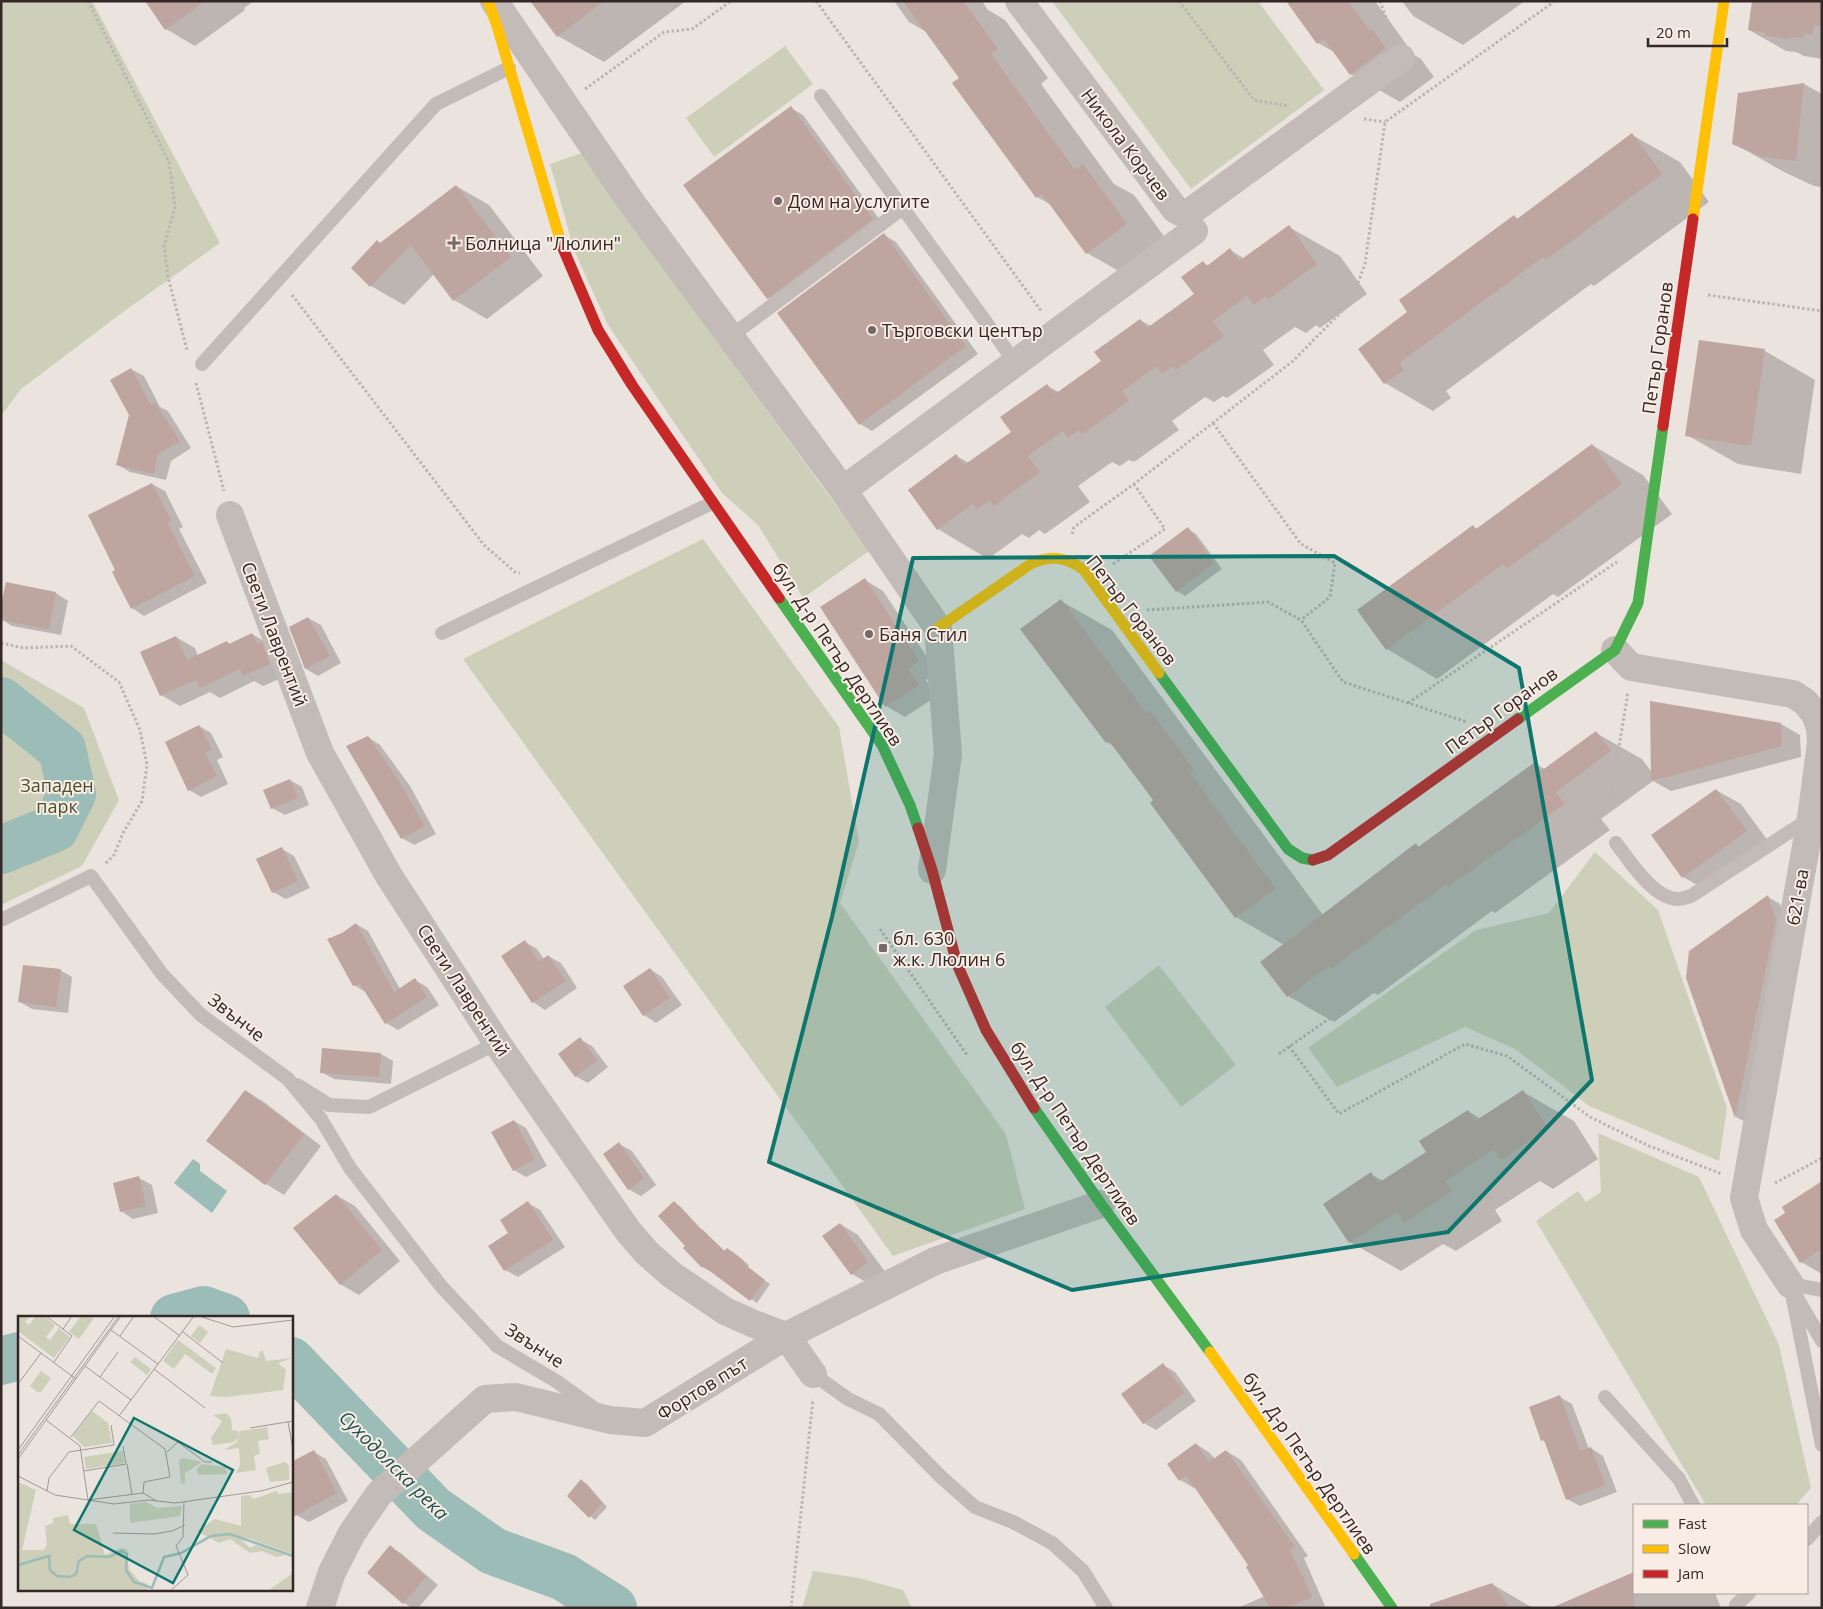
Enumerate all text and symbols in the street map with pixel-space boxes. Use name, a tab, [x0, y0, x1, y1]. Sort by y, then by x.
scale bar	[1648, 15, 1727, 47]
text: 20 m	[1656, 22, 1691, 42]
street label: Никола Корчев	[1076, 83, 1176, 205]
place label: Дом на услугите	[788, 189, 930, 213]
marker: Дом на услугите	[772, 195, 784, 207]
place label: Болница "Люлин"	[465, 231, 621, 255]
marker: Болница "Люлин"	[447, 236, 461, 250]
street label: Петър Горанов	[1636, 280, 1678, 416]
place label: Търговски център	[882, 318, 1043, 342]
marker: Търговски център	[866, 324, 878, 336]
street label: Петър Горанов	[1081, 550, 1183, 670]
street label: бул. Д-р Петър Дертлиев	[767, 557, 909, 751]
street label: Свети Лаврентий	[236, 558, 314, 710]
place label: Баня Стил	[879, 622, 968, 646]
marker: Баня Стил	[863, 628, 875, 640]
street label: Петър Горанов	[1440, 661, 1562, 759]
park label: Западен парк	[20, 773, 94, 818]
street label: 621-ва	[1780, 867, 1814, 927]
street label: Свети Лаврентий	[412, 919, 516, 1061]
place label: бл. 630 ж.к. Люлин 6	[893, 926, 1005, 971]
marker: бл. 630 ж.к. Люлин 6	[877, 942, 889, 954]
street label: Звънче	[204, 987, 270, 1047]
street label: бул. Д-р Петър Дертлиев	[1005, 1036, 1147, 1230]
inset map	[18, 1316, 292, 1592]
street label: Звънче	[501, 1317, 569, 1373]
street label: Фортов път	[652, 1350, 752, 1425]
street label: бул. Д-р Петър Дертлиев	[1238, 1367, 1382, 1559]
water label: Суходолска река	[334, 1405, 455, 1526]
legend	[1633, 1504, 1808, 1594]
text: Fast	[1678, 1513, 1707, 1533]
text: Slow	[1678, 1538, 1711, 1558]
text: Jam	[1676, 1563, 1704, 1583]

